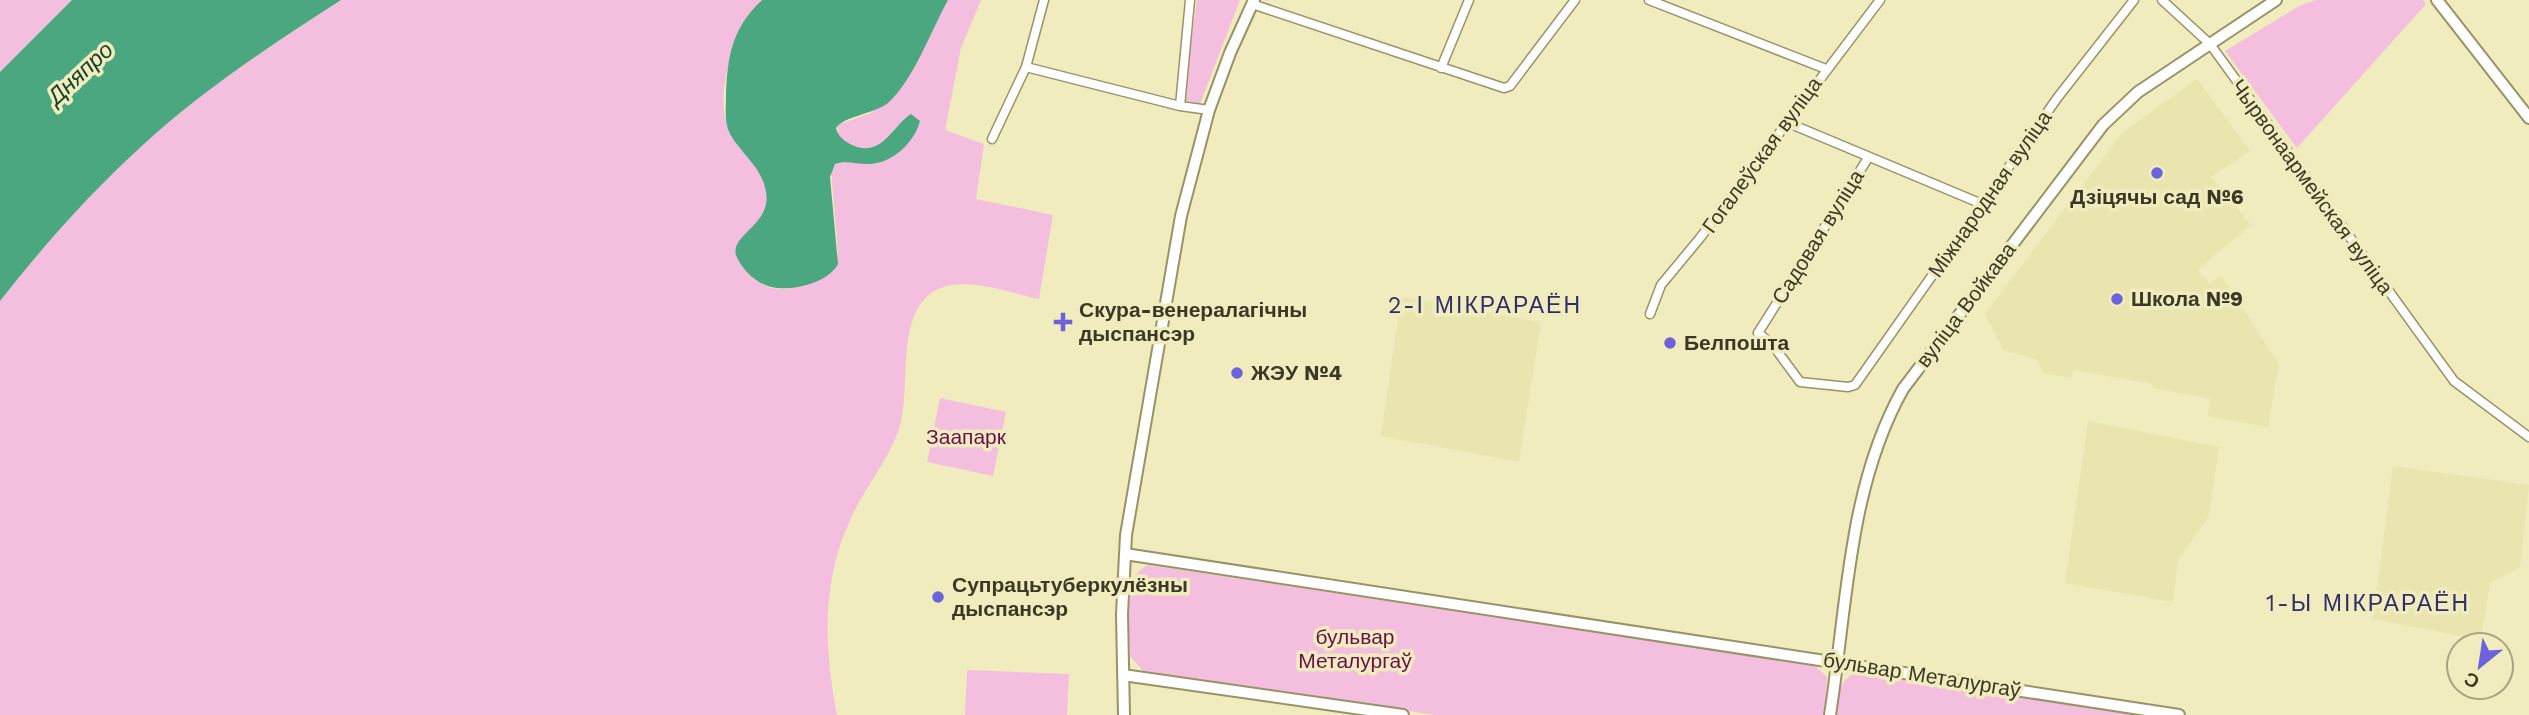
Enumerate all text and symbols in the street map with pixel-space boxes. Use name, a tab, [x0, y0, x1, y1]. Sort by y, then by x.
water label: Дняпро	[40, 36, 119, 112]
street label: Гогалеўская вуліца	[1697, 72, 1827, 238]
street label: Чырвонаармейская вуліца	[2226, 74, 2399, 299]
street label: Міжнародная вуліца	[1923, 105, 2057, 282]
street label: Садовая вуліца	[1766, 165, 1869, 308]
marker: Дзіцячы сад №6	[2149, 165, 2165, 181]
place label: Дзіцячы сад №6	[2070, 184, 2244, 209]
street label: вуліца Войкава	[1911, 237, 2021, 372]
place label: Школа №9	[2131, 286, 2243, 311]
marker: Школа №9	[2109, 291, 2125, 307]
district label: 2-І МІКРАРАЁН	[1388, 292, 1582, 319]
place label: Скура-венералагічны дыспансэр	[1079, 297, 1307, 346]
marker: Скура-венералагічны дыспансэр	[1053, 312, 1073, 332]
place label: Белпошта	[1684, 330, 1789, 355]
marker: Белпошта	[1662, 335, 1678, 351]
place label: ЖЭУ №4	[1250, 360, 1342, 385]
marker: ЖЭУ №4	[1229, 365, 1245, 381]
park label: Заапарк	[926, 424, 1007, 449]
place label: Супрацьтуберкулёзны дыспансэр	[952, 572, 1188, 621]
marker: Супрацьтуберкулёзны дыспансэр	[930, 589, 946, 605]
district label: 1-Ы МІКРАРАЁН	[2266, 590, 2470, 617]
park label: бульвар Металургаў	[1298, 624, 1412, 673]
north arrow	[2445, 631, 2515, 701]
street label: бульвар Металургаў	[1822, 647, 2023, 703]
text: С	[2460, 667, 2483, 694]

